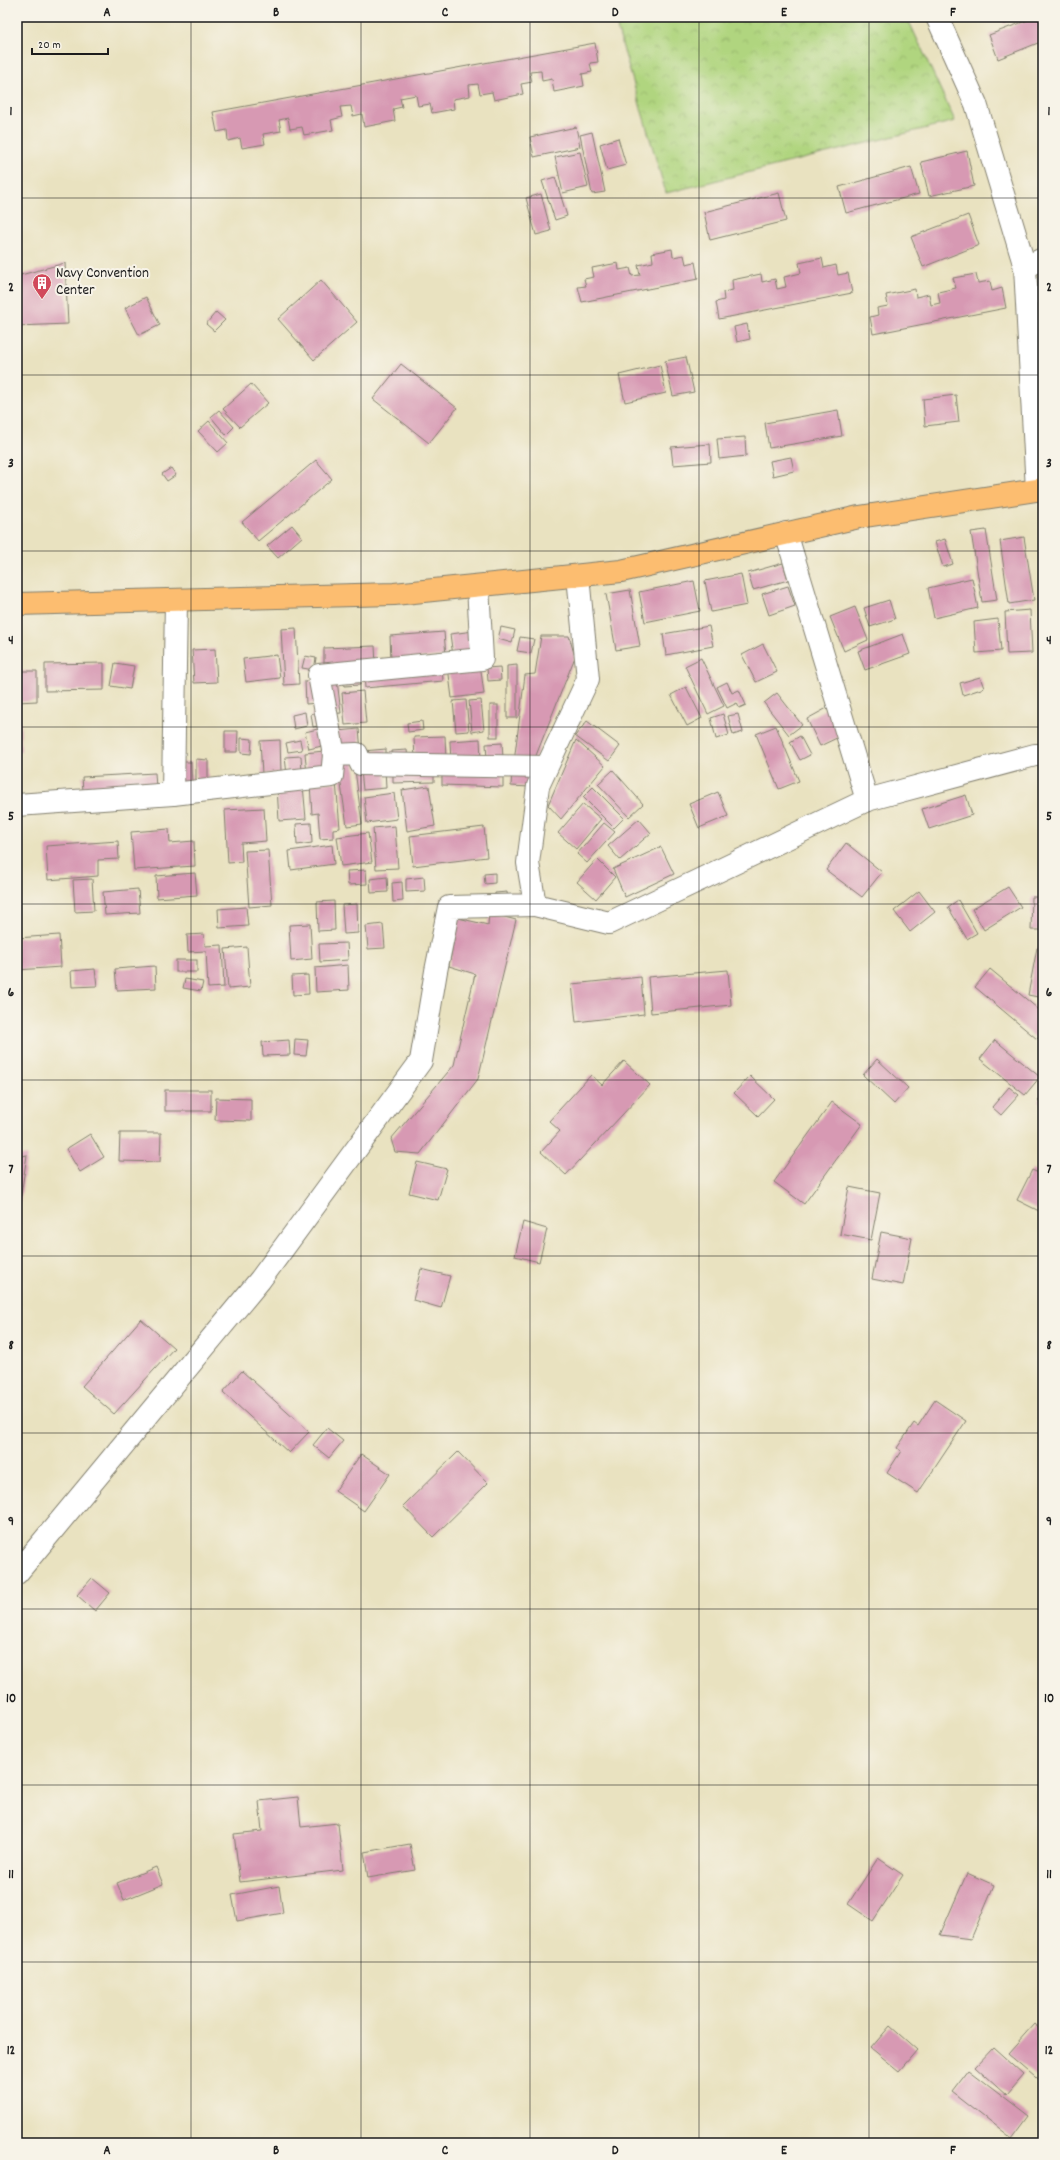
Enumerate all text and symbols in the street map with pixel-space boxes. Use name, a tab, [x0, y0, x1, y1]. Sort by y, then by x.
text: A	[103, 4, 111, 23]
text: B	[273, 4, 279, 23]
text: C	[442, 4, 449, 23]
text: D	[612, 4, 619, 23]
text: E	[781, 4, 788, 23]
text: F	[950, 4, 956, 23]
scale bar	[32, 30, 108, 56]
text: 20 m	[38, 37, 61, 54]
text: 1	[10, 103, 13, 122]
text: 1	[1048, 103, 1051, 122]
place label: Navy Convention Center	[56, 263, 149, 302]
building icon: Navy Convention Center	[31, 272, 53, 300]
text: 2	[8, 279, 14, 298]
text: 2	[1046, 279, 1052, 298]
text: 3	[8, 455, 14, 474]
text: 3	[1046, 455, 1052, 474]
text: 4	[8, 632, 14, 651]
text: 4	[1046, 632, 1052, 651]
text: 5	[8, 808, 14, 827]
text: 5	[1046, 808, 1052, 827]
text: 6	[8, 984, 15, 1003]
text: 6	[1046, 984, 1053, 1003]
text: 7	[9, 1161, 14, 1180]
text: 7	[1047, 1161, 1052, 1180]
text: 8	[8, 1337, 14, 1356]
text: 8	[1046, 1337, 1052, 1356]
text: 9	[8, 1513, 14, 1532]
text: 9	[1046, 1513, 1052, 1532]
text: 10	[6, 1690, 16, 1709]
text: 10	[1044, 1690, 1054, 1709]
text: 11	[8, 1866, 14, 1885]
text: 11	[1046, 1866, 1052, 1885]
text: 12	[7, 2042, 16, 2061]
text: 12	[1045, 2042, 1054, 2061]
text: A	[103, 2142, 111, 2160]
text: B	[273, 2142, 279, 2160]
text: C	[442, 2142, 449, 2160]
text: D	[612, 2142, 619, 2160]
text: E	[781, 2142, 788, 2160]
text: F	[950, 2142, 956, 2160]

